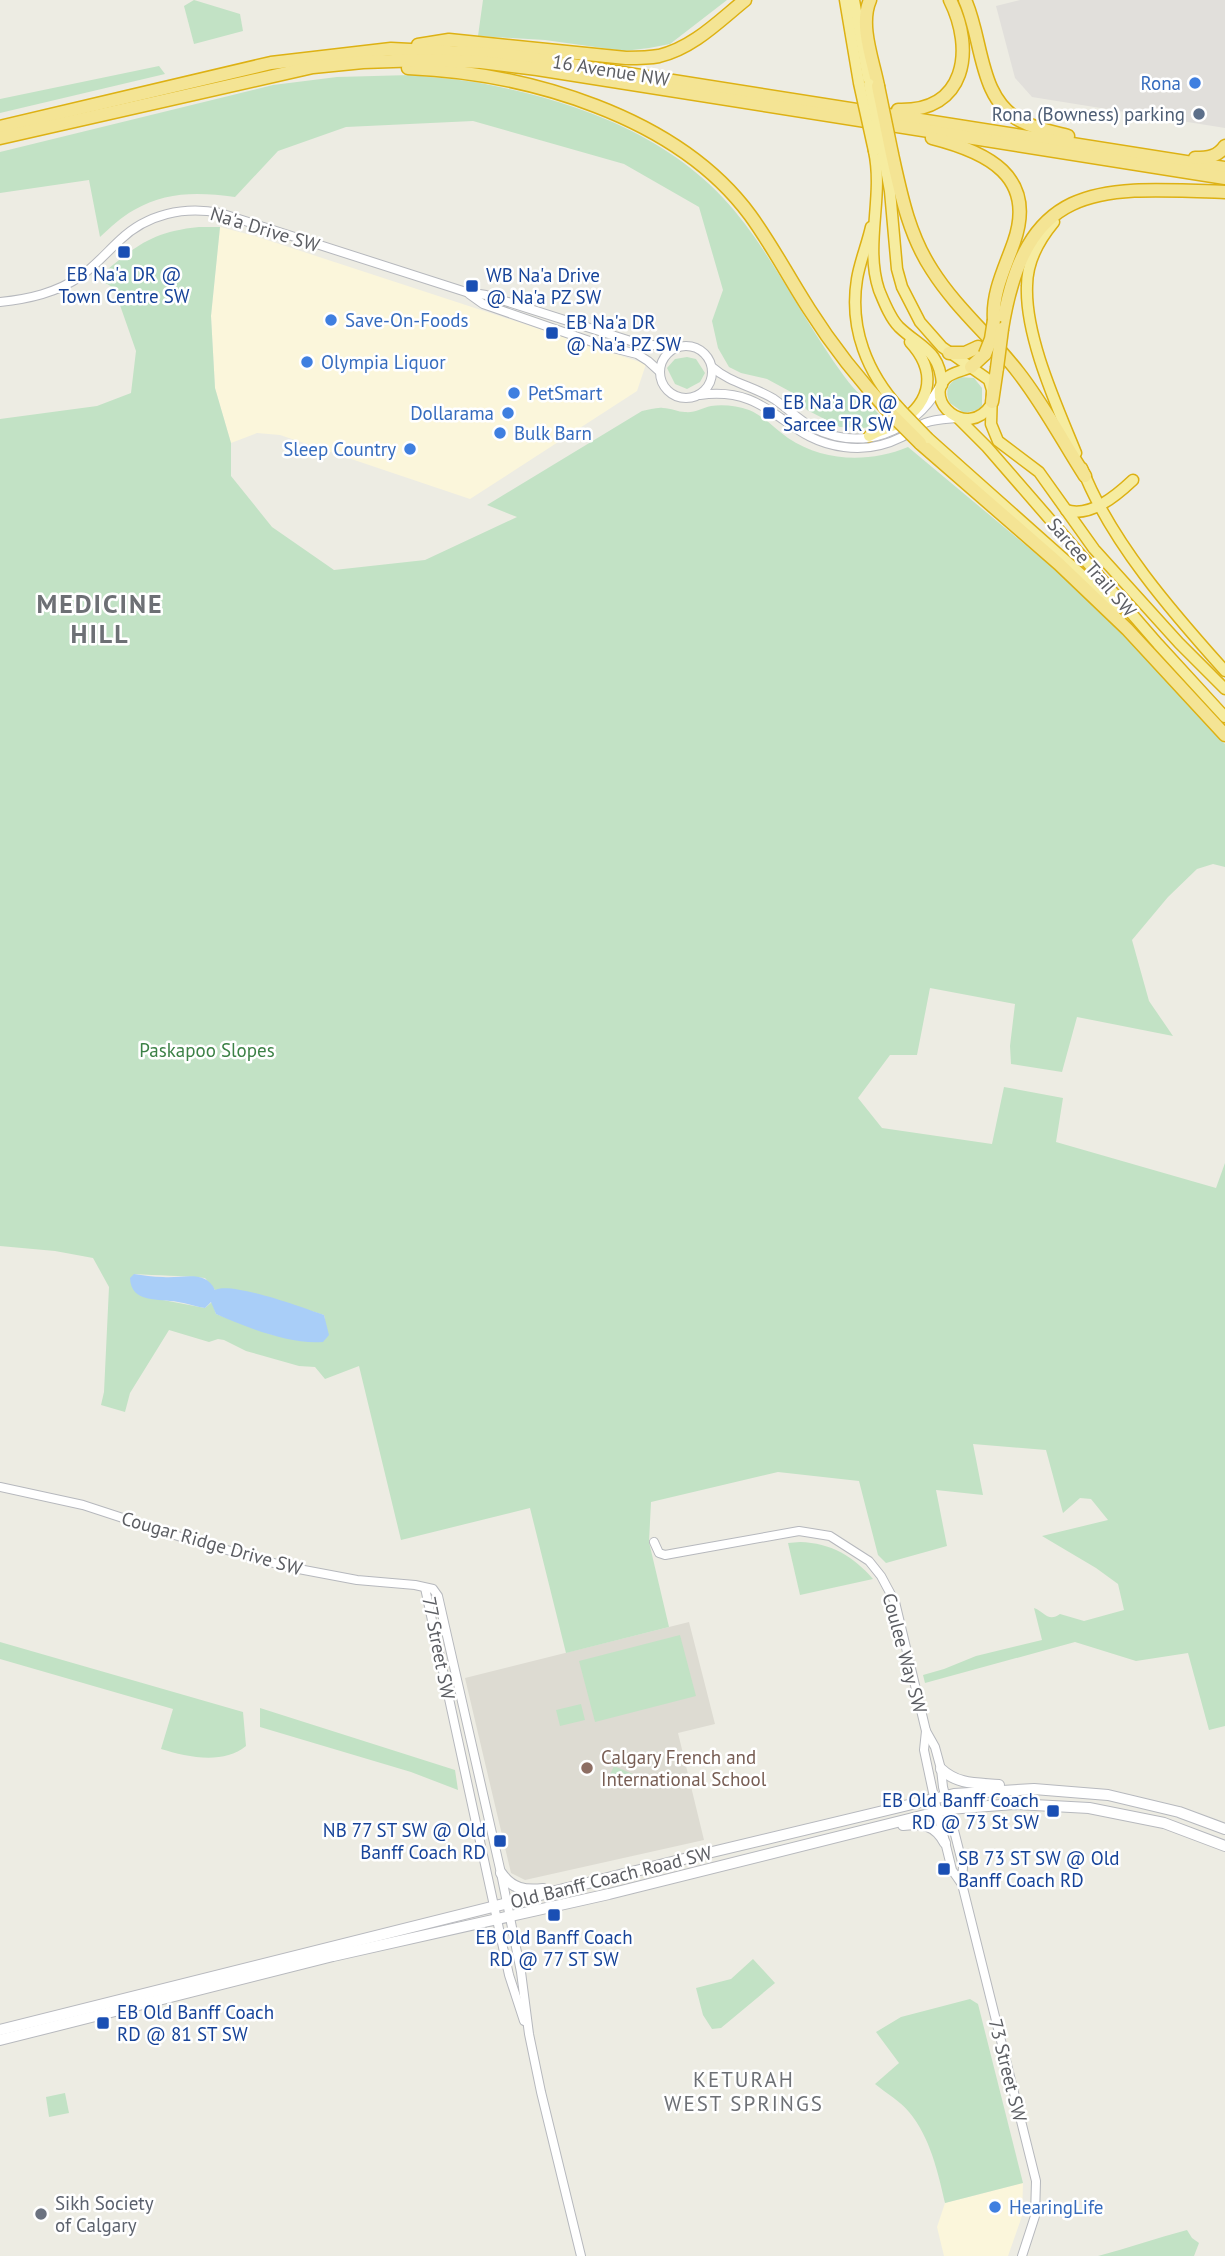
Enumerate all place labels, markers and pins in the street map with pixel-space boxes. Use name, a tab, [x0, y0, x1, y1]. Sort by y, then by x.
place label: Rona	[1141, 71, 1181, 95]
marker: Rona	[1187, 75, 1203, 91]
place label: Rona (Bowness) parking	[992, 102, 1185, 126]
marker: Rona (Bowness) parking	[1191, 106, 1207, 122]
marker: EB Na'a DR @ Town Centre SW	[116, 244, 132, 260]
place label: EB Na'a DR @ Town Centre SW	[58, 262, 190, 308]
place label: WB Na'a Drive @ Na'a PZ SW	[486, 263, 602, 309]
marker: WB Na'a Drive @ Na'a PZ SW	[464, 278, 480, 294]
place label: Save-On-Foods	[345, 308, 469, 332]
place label: EB Na'a DR @ Na'a PZ SW	[566, 310, 682, 356]
marker: Save-On-Foods	[323, 312, 339, 328]
marker: EB Na'a DR @ Na'a PZ SW	[544, 325, 560, 341]
place label: Olympia Liquor	[321, 350, 446, 374]
marker: Olympia Liquor	[299, 354, 315, 370]
place label: PetSmart	[528, 381, 603, 405]
marker: PetSmart	[506, 385, 522, 401]
place label: EB Na'a DR @ Sarcee TR SW	[783, 390, 898, 436]
place label: Dollarama	[410, 401, 494, 425]
marker: Dollarama	[500, 405, 516, 421]
marker: EB Na'a DR @ Sarcee TR SW	[761, 405, 777, 421]
place label: Bulk Barn	[514, 421, 592, 445]
marker: Bulk Barn	[492, 425, 508, 441]
place label: Sleep Country	[283, 437, 396, 461]
marker: Sleep Country	[402, 441, 418, 457]
place label: Calgary French and International School	[601, 1745, 767, 1791]
marker: Calgary French and International School	[579, 1760, 595, 1776]
place label: EB Old Banff Coach RD @ 73 St SW	[882, 1788, 1039, 1834]
marker: EB Old Banff Coach RD @ 73 St SW	[1045, 1803, 1061, 1819]
place label: NB 77 ST SW @ Old Banff Coach RD	[323, 1818, 486, 1864]
marker: NB 77 ST SW @ Old Banff Coach RD	[492, 1833, 508, 1849]
place label: SB 73 ST SW @ Old Banff Coach RD	[958, 1846, 1119, 1892]
marker: SB 73 ST SW @ Old Banff Coach RD	[936, 1861, 952, 1877]
marker: EB Old Banff Coach RD @ 77 ST SW	[546, 1907, 562, 1923]
place label: EB Old Banff Coach RD @ 77 ST SW	[475, 1925, 633, 1971]
place label: EB Old Banff Coach RD @ 81 ST SW	[117, 2000, 274, 2046]
marker: EB Old Banff Coach RD @ 81 ST SW	[95, 2015, 111, 2031]
place label: Sikh Society of Calgary	[55, 2191, 154, 2237]
place label: HearingLife	[1009, 2195, 1103, 2219]
marker: HearingLife	[987, 2199, 1003, 2215]
marker: Sikh Society of Calgary	[33, 2206, 49, 2222]

